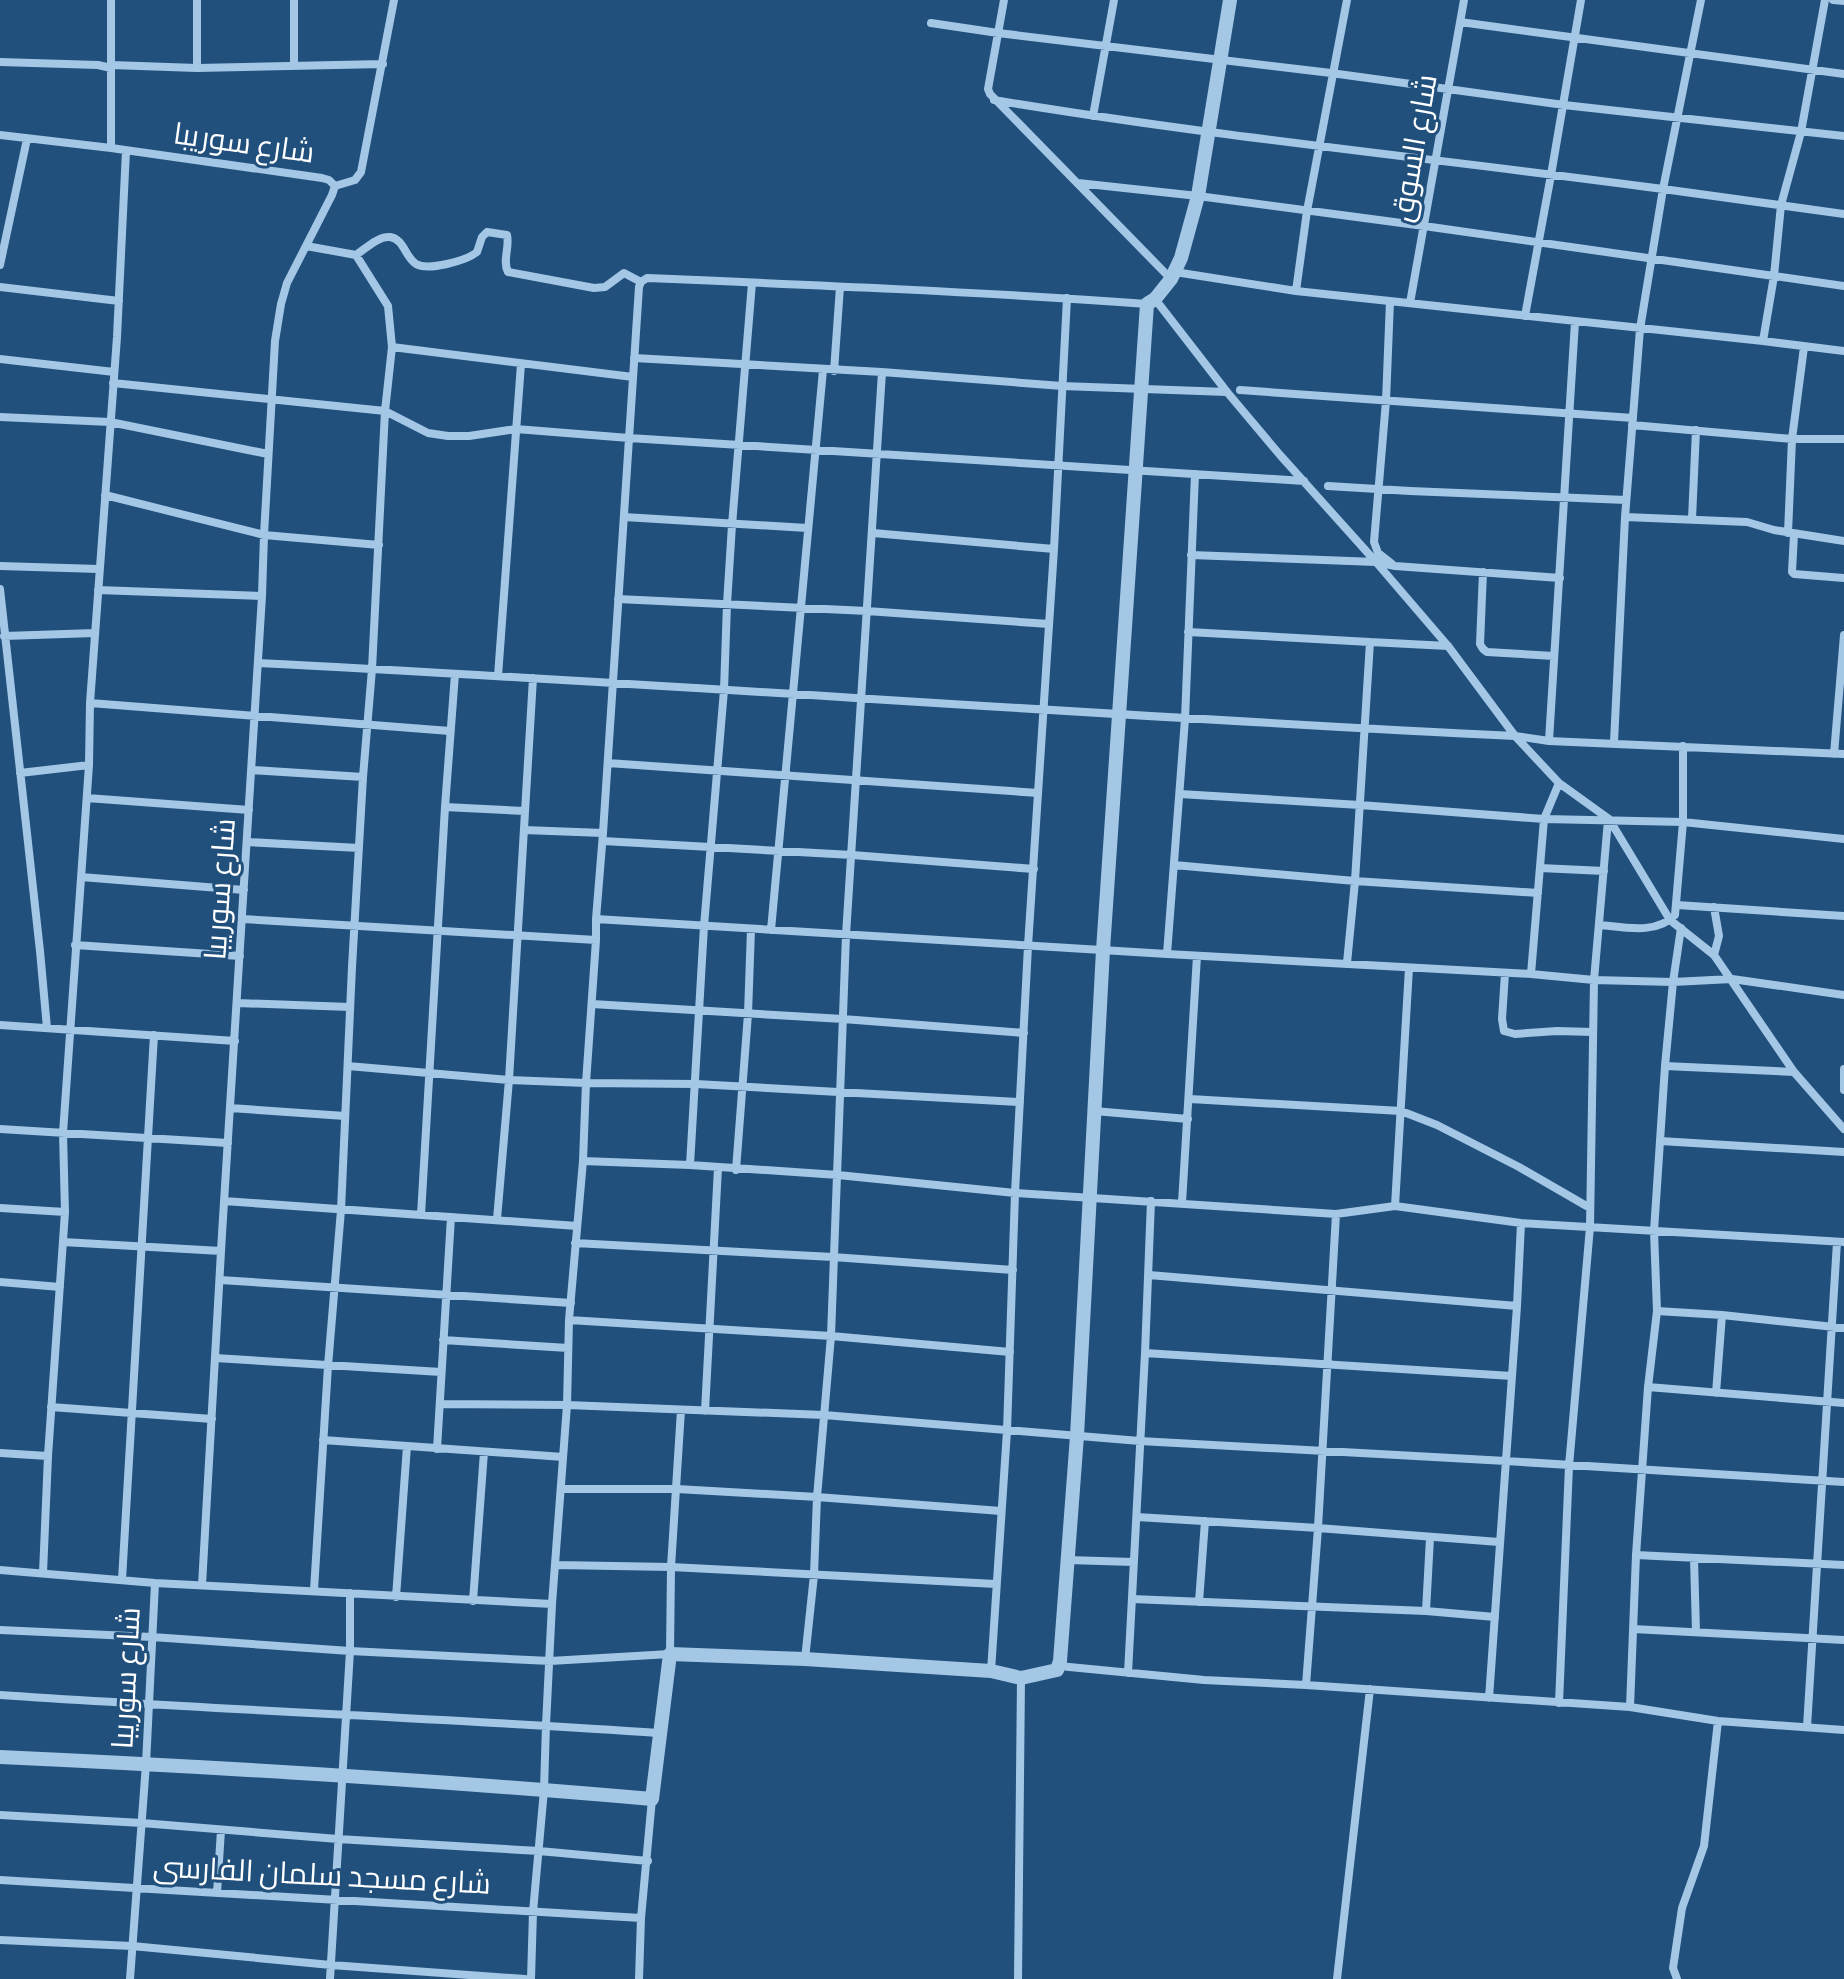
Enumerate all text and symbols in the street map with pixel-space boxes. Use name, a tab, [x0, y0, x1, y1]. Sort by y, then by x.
street label: شارع السوق	[1380, 71, 1447, 225]
street label: شارع سوريبا	[171, 112, 317, 173]
street label: شارع سوريبا	[194, 817, 245, 961]
street label: شارع سوريبا	[101, 1606, 150, 1750]
street label: شارع مسجد سلمان الفارسى	[152, 1845, 492, 1904]

